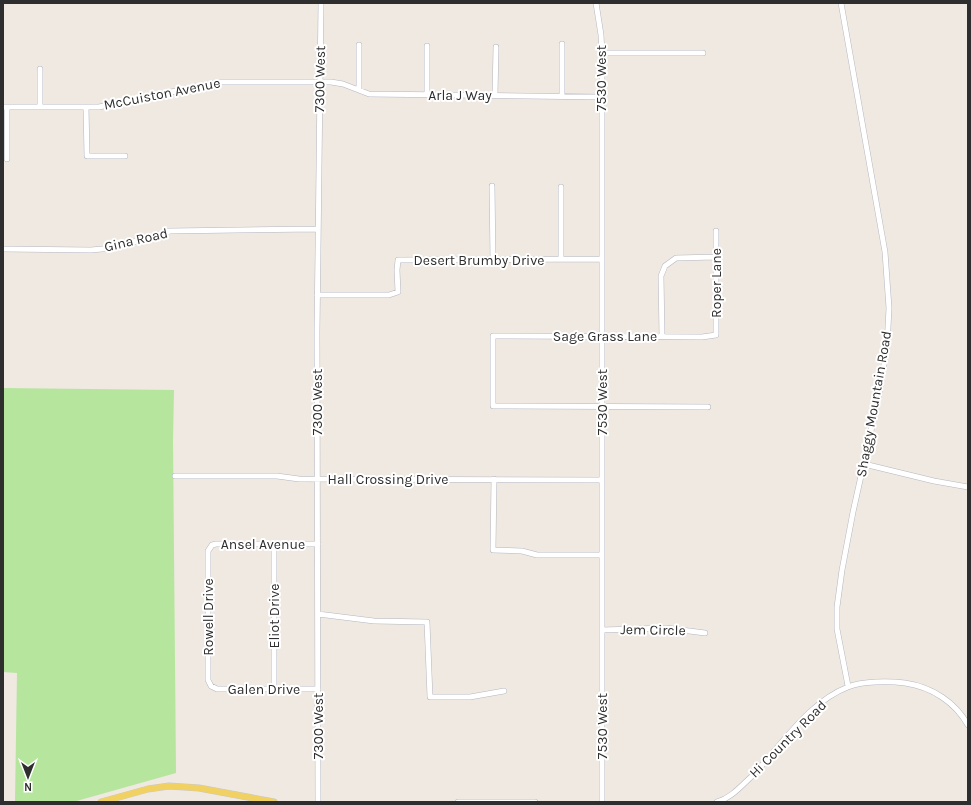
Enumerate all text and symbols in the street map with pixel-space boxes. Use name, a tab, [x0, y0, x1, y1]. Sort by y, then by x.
street label: 7530 West	[593, 45, 610, 111]
street label: 7300 West	[311, 46, 329, 112]
street label: McCuiston Avenue	[102, 74, 222, 114]
street label: Arla J Way	[428, 87, 492, 104]
street label: Gina Road	[102, 224, 170, 256]
street label: Roper Lane	[708, 248, 725, 318]
street label: Desert Brumby Drive	[414, 252, 544, 269]
street label: Sage Grass Lane	[553, 328, 657, 345]
street label: Shaggy Mountain Road	[853, 330, 895, 478]
street label: 7300 West	[309, 369, 326, 435]
street label: 7530 West	[594, 369, 611, 435]
street label: Hall Crossing Drive	[328, 471, 448, 488]
street label: Ansel Avenue	[221, 536, 305, 553]
street label: Rowell Drive	[200, 578, 217, 656]
street label: Eliot Drive	[266, 584, 283, 648]
street label: Jem Circle	[620, 621, 686, 639]
street label: Galen Drive	[228, 681, 300, 698]
street label: 7300 West	[310, 693, 327, 759]
street label: 7530 West	[594, 693, 611, 759]
street label: Hi Country Road	[746, 697, 830, 781]
north arrow	[8, 757, 48, 797]
text: N	[24, 780, 32, 793]

